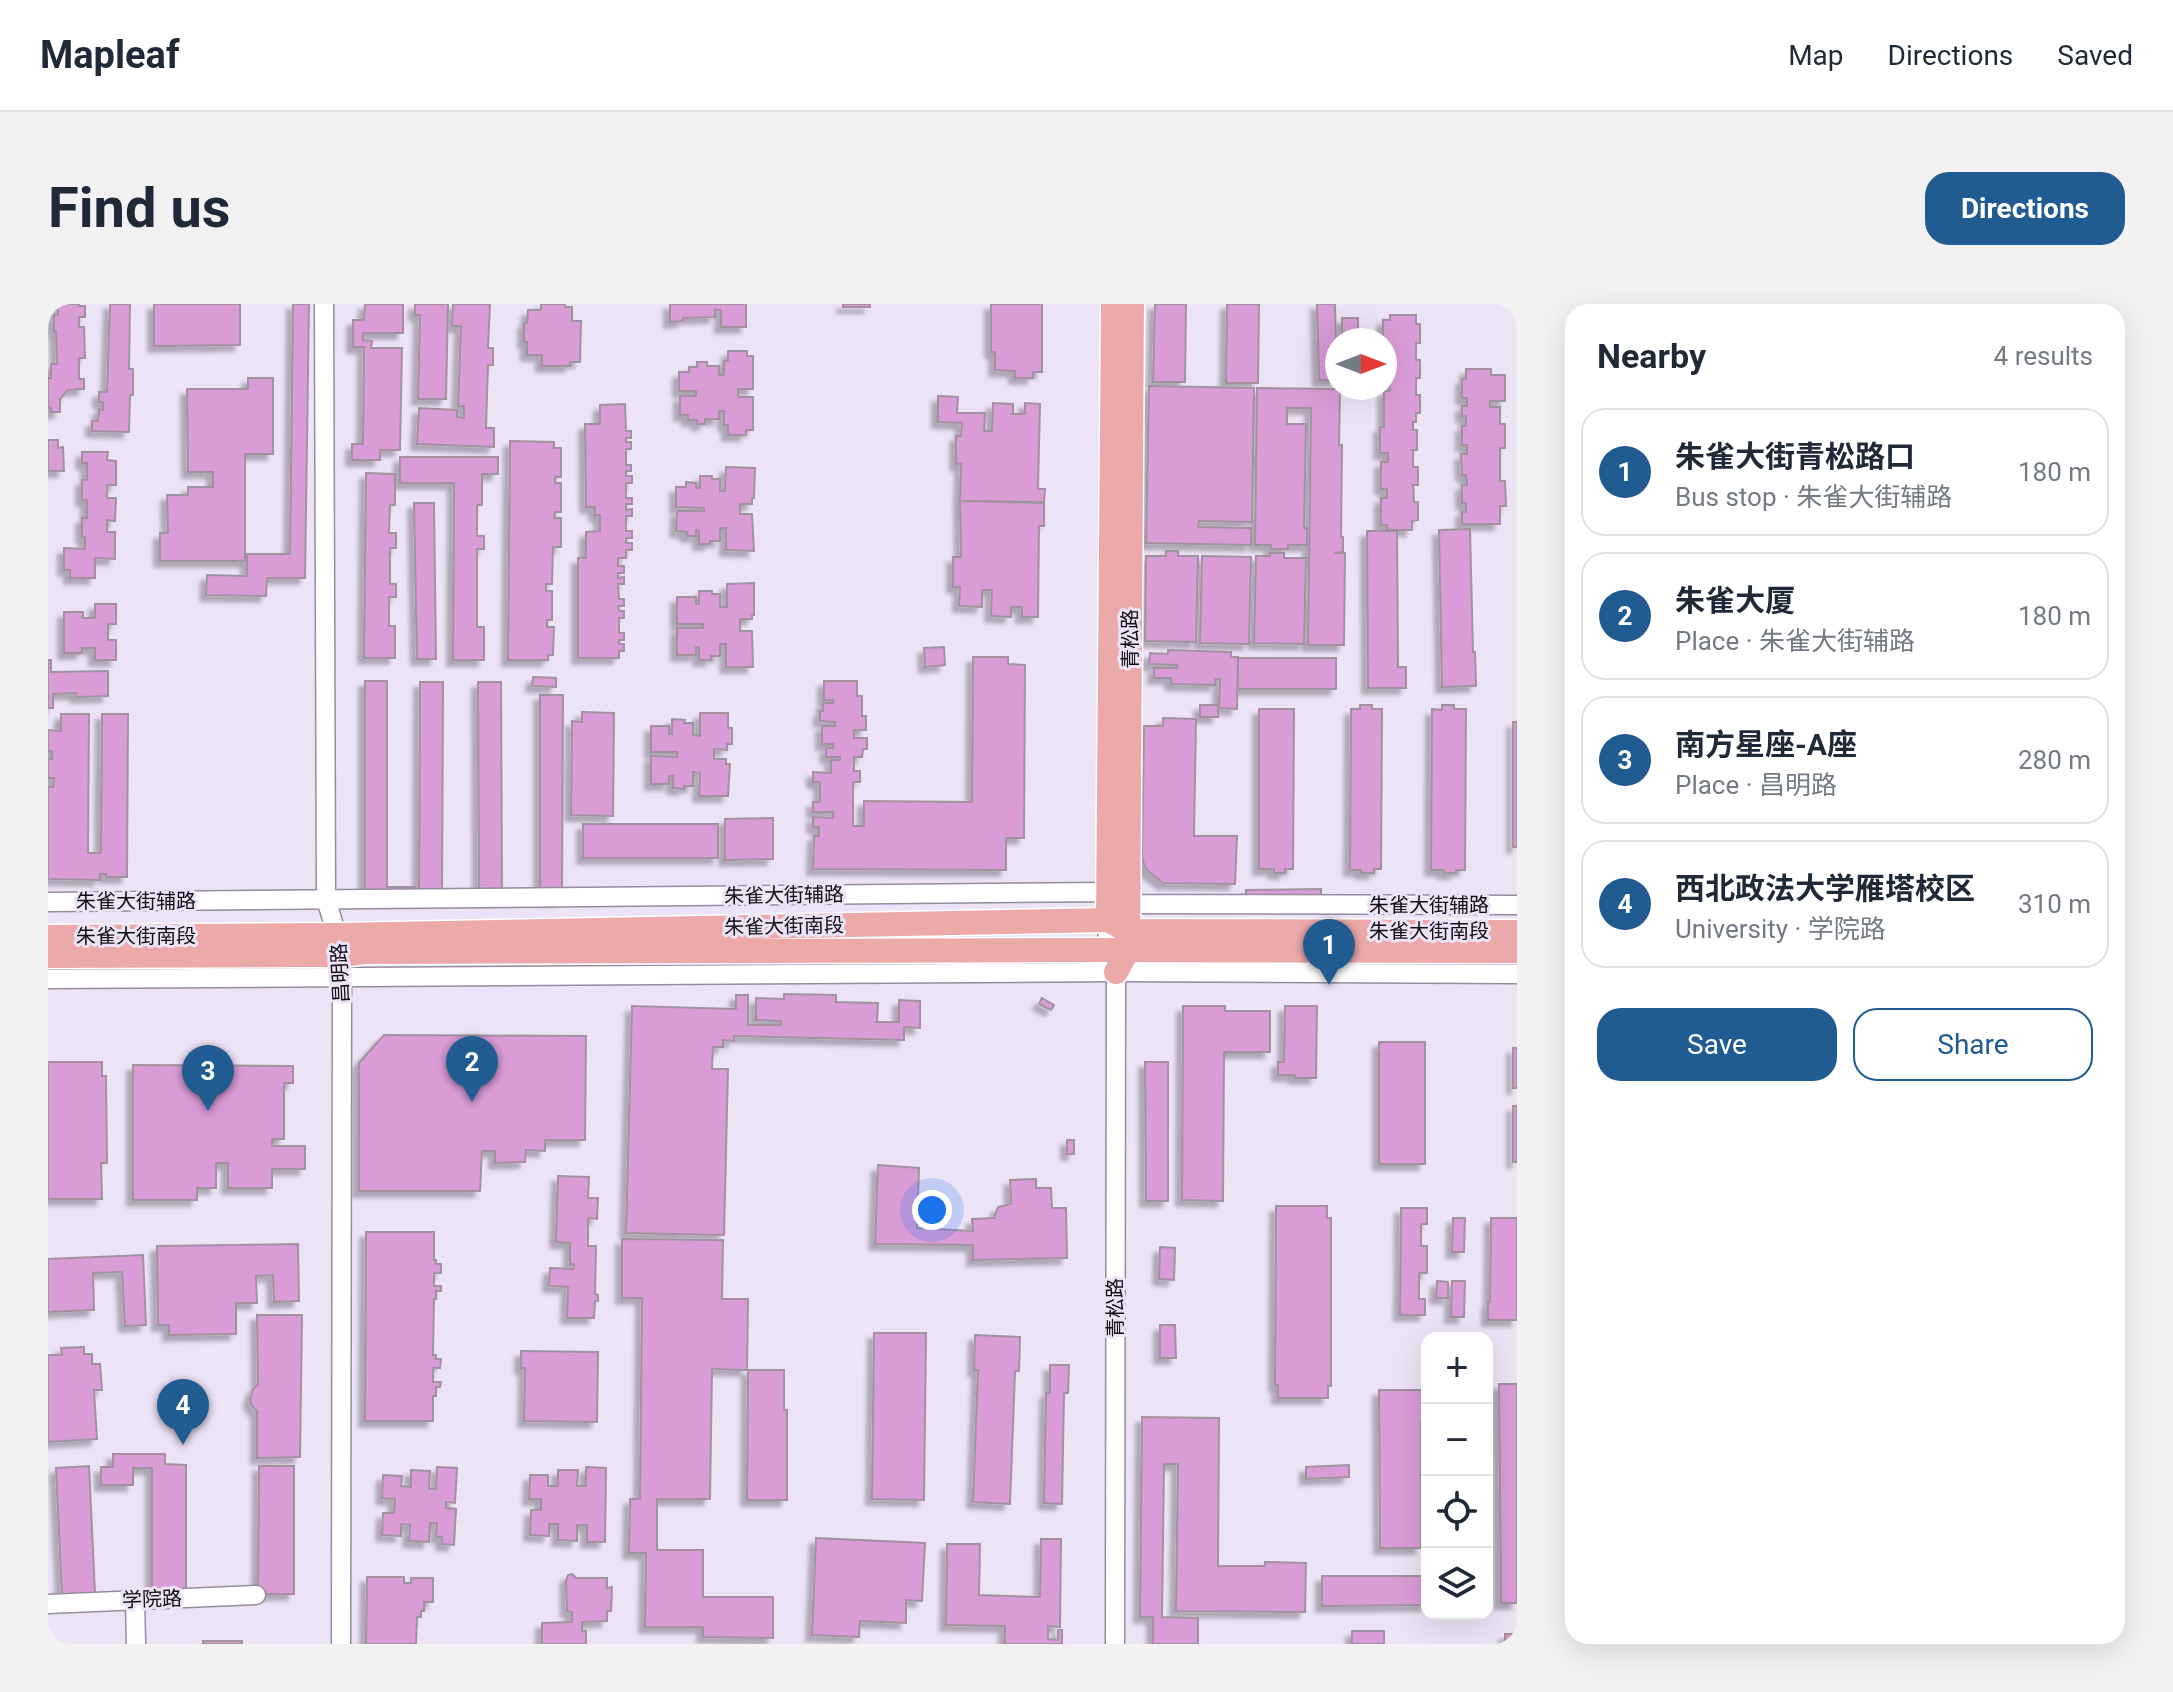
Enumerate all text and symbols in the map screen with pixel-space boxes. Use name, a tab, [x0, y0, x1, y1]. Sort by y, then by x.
text: Mapleaf	[40, 33, 180, 77]
text: Map	[1788, 39, 1844, 72]
text: Directions	[1888, 39, 2013, 72]
text: Saved	[2057, 39, 2133, 72]
button: Directions	[1925, 172, 2125, 245]
text: Find us	[48, 175, 231, 241]
north arrow	[1325, 328, 1397, 400]
text: Nearby	[1597, 336, 1706, 376]
text: 4 results	[1994, 341, 2093, 371]
text: 朱雀大街青松路口	[1675, 439, 1915, 474]
text: 1	[1618, 457, 1632, 487]
text: 180 m	[2018, 457, 2091, 487]
text: Bus stop · 朱雀大街辅路	[1675, 482, 1952, 512]
text: 朱雀大厦	[1675, 583, 1795, 618]
text: 2	[1618, 601, 1632, 631]
text: 180 m	[2018, 601, 2091, 631]
street label: 青松路	[1118, 609, 1142, 669]
text: Place · 朱雀大街辅路	[1675, 626, 1915, 656]
text: 南方星座-A座	[1675, 727, 1857, 762]
text: 3	[1618, 745, 1632, 775]
text: 280 m	[2018, 745, 2091, 775]
text: Place · 昌明路	[1675, 770, 1837, 800]
text: 西北政法大学雁塔校区	[1675, 871, 1975, 906]
street label: 朱雀大街辅路	[724, 882, 844, 908]
street label: 朱雀大街辅路	[76, 889, 196, 913]
text: 4	[1618, 889, 1632, 919]
text: 310 m	[2018, 889, 2091, 919]
street label: 朱雀大街辅路	[1369, 893, 1489, 917]
street label: 朱雀大街南段	[724, 913, 844, 939]
text: University · 学院路	[1675, 914, 1886, 944]
pin: 1	[1303, 919, 1355, 985]
street label: 朱雀大街南段	[1369, 919, 1489, 943]
street label: 朱雀大街南段	[76, 924, 196, 948]
street label: 昌明路	[326, 942, 354, 1004]
button: Save	[1597, 1008, 1837, 1081]
button: Share	[1853, 1008, 2093, 1081]
pin: 2	[446, 1036, 498, 1102]
pin: 3	[182, 1045, 234, 1111]
your location	[912, 1190, 952, 1230]
street label: 青松路	[1103, 1278, 1127, 1338]
map controls	[1421, 1332, 1493, 1620]
button: +	[1421, 1332, 1493, 1404]
pin: 4	[157, 1379, 209, 1445]
button: −	[1421, 1404, 1493, 1476]
button: locate	[1421, 1476, 1493, 1548]
button: layers	[1421, 1548, 1493, 1620]
street label: 学院路	[122, 1586, 182, 1612]

